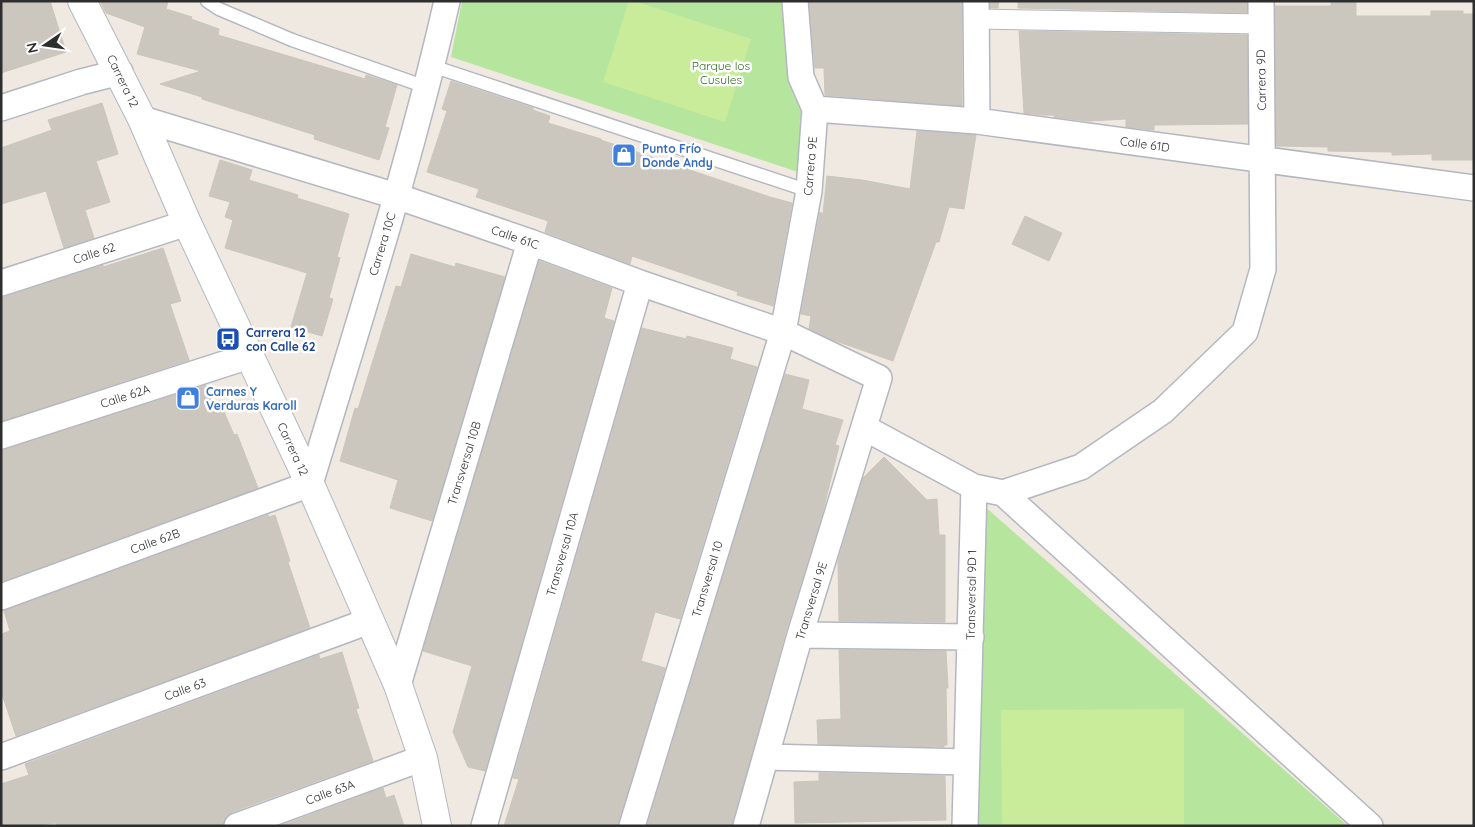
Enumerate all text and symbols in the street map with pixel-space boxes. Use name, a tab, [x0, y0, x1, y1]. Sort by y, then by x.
north arrow	[20, 20, 70, 70]
text: N	[22, 41, 42, 55]
street label: Carrera 9D	[1253, 49, 1269, 111]
street label: Carrera 12	[104, 52, 142, 110]
park label: Parque los Cusules	[692, 58, 751, 87]
street label: Calle 61D	[1119, 133, 1171, 155]
street label: Carrera 9E	[800, 136, 820, 196]
place label: Punto Frío Donde Andy	[642, 141, 713, 170]
shop icon: Punto Frío Donde Andy	[611, 142, 637, 168]
street label: Carrera 10C	[365, 210, 399, 277]
street label: Calle 61C	[489, 222, 541, 252]
street label: Calle 62	[71, 239, 117, 267]
place label: Carrera 12 con Calle 62	[246, 325, 316, 354]
bus stop icon: Carrera 12 con Calle 62	[215, 326, 241, 352]
street label: Calle 62A	[98, 381, 152, 411]
place label: Carnes Y Verduras Karoll	[206, 384, 297, 413]
shop icon: Carnes Y Verduras Karoll	[175, 385, 201, 411]
street label: Transversal 10B	[444, 419, 484, 507]
street label: Carrera 12	[274, 420, 312, 478]
street label: Transversal 10A	[543, 510, 581, 598]
street label: Calle 62B	[128, 525, 182, 557]
street label: Transversal 10	[688, 539, 726, 619]
street label: Transversal 9D 1	[963, 550, 979, 640]
street label: Transversal 9E	[792, 560, 830, 642]
street label: Calle 63	[162, 675, 208, 703]
street label: Calle 63A	[303, 776, 357, 808]

